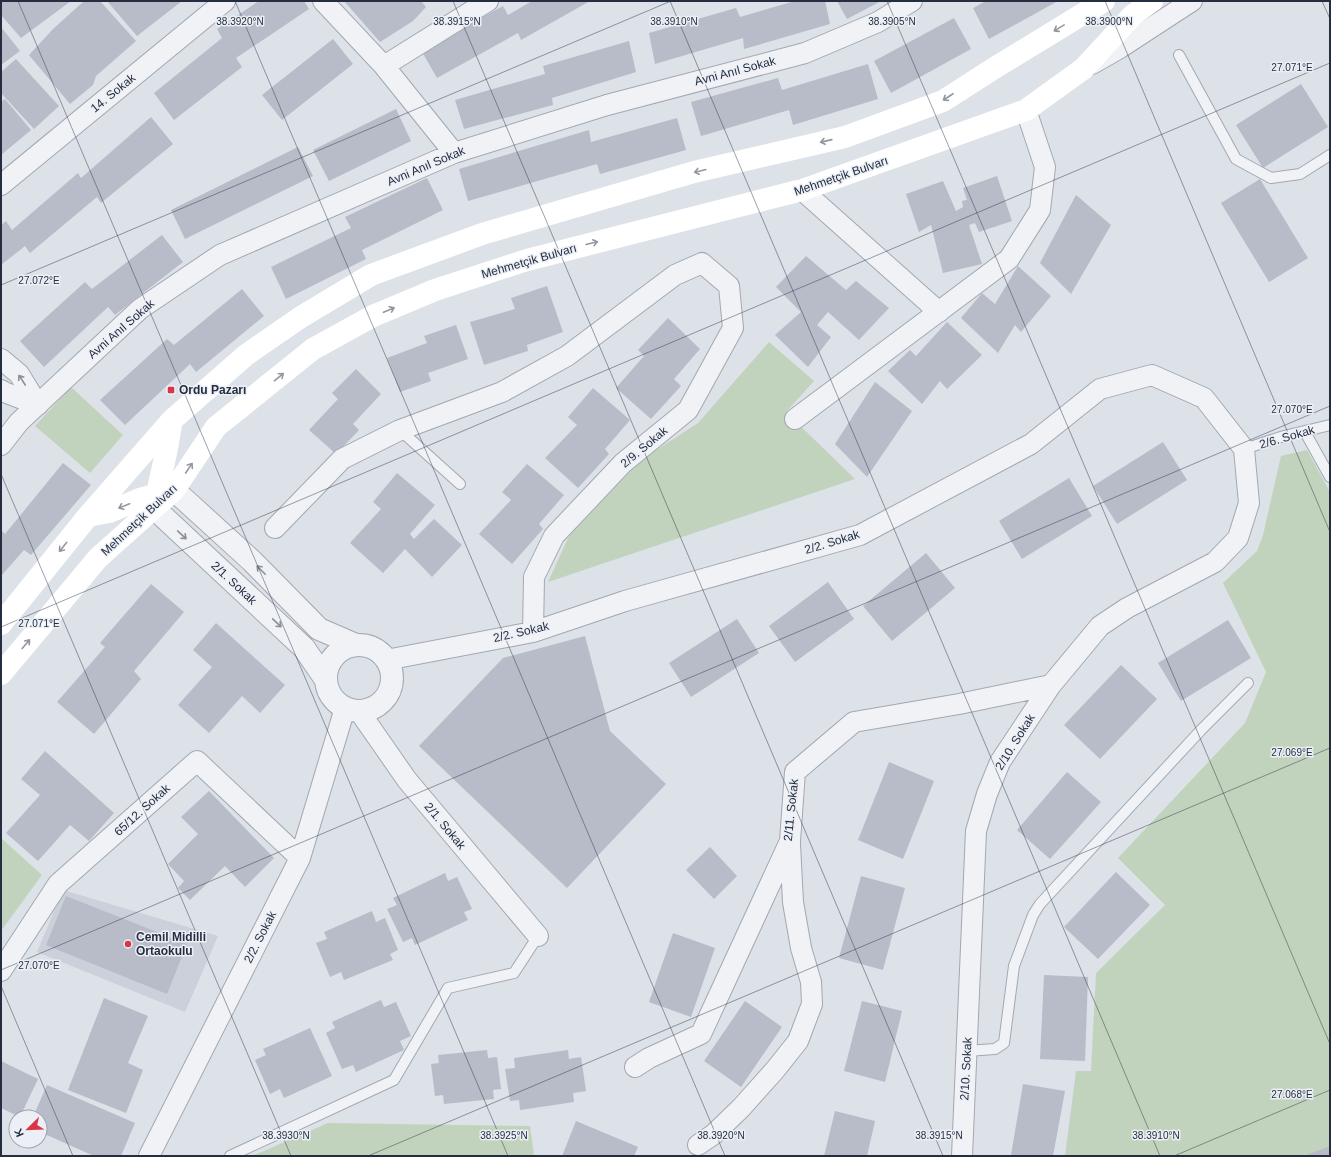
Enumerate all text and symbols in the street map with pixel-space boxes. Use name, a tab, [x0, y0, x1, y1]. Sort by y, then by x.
text: 38.3920°N	[216, 16, 264, 27]
text: 38.3915°N	[433, 16, 481, 27]
text: 38.3910°N	[650, 16, 698, 27]
text: 38.3905°N	[868, 16, 916, 27]
text: 38.3900°N	[1085, 16, 1133, 27]
one-way arrow	[1053, 24, 1064, 33]
street label: Avni Anıl Sokak	[693, 53, 778, 89]
text: 27.071°E	[1271, 62, 1313, 73]
street label: 14. Sokak	[88, 70, 139, 115]
one-way arrow	[942, 94, 954, 102]
one-way arrow	[820, 138, 833, 145]
street label: Avni Anıl Sokak	[385, 143, 468, 189]
street label: Mehmetçik Bulvarı	[792, 153, 890, 199]
one-way arrow	[694, 168, 707, 175]
one-way arrow	[586, 239, 599, 247]
street label: Mehmetçik Bulvarı	[480, 241, 578, 281]
text: 27.072°E	[18, 275, 60, 286]
street label: Avni Anıl Sokak	[85, 296, 158, 362]
one-way arrow	[383, 305, 395, 313]
one-way arrow	[273, 372, 284, 381]
one-way arrow	[18, 374, 26, 385]
place label: Ordu Pazarı	[179, 383, 246, 397]
marker: Ordu Pazarı	[166, 385, 176, 395]
text: 27.070°E	[1271, 404, 1313, 415]
street label: 2/6. Sokak	[1258, 422, 1317, 452]
street label: 2/9. Sokak	[618, 423, 671, 471]
one-way arrow	[184, 463, 193, 474]
street label: Mehmetçik Bulvarı	[98, 481, 180, 559]
one-way arrow	[118, 502, 130, 510]
street label: 2/2. Sokak	[803, 527, 862, 557]
one-way arrow	[177, 530, 187, 539]
one-way arrow	[59, 541, 68, 552]
street label: 2/1. Sokak	[208, 559, 260, 608]
one-way arrow	[256, 565, 266, 575]
text: 27.071°E	[18, 618, 60, 629]
one-way arrow	[272, 619, 282, 628]
street label: 2/2. Sokak	[492, 619, 551, 645]
one-way arrow	[22, 639, 30, 650]
street label: 2/10. Sokak	[992, 711, 1038, 773]
text: 27.069°E	[1271, 747, 1313, 758]
street label: 2/11. Sokak	[781, 777, 801, 842]
street label: 65/12. Sokak	[111, 781, 173, 839]
street label: 2/1. Sokak	[421, 800, 469, 853]
street label: 2/2. Sokak	[241, 908, 280, 965]
place label: Cemil Midilli Ortaokulu	[136, 930, 206, 958]
marker: Cemil Midilli Ortaokulu	[123, 939, 133, 949]
text: 27.070°E	[18, 960, 60, 971]
street label: 2/10. Sokak	[957, 1036, 975, 1101]
text: 27.068°E	[1271, 1089, 1313, 1100]
north arrow	[8, 1109, 48, 1149]
text: K	[12, 1127, 26, 1139]
text: 38.3930°N	[262, 1130, 310, 1141]
text: 38.3925°N	[480, 1130, 528, 1141]
text: 38.3920°N	[697, 1130, 745, 1141]
text: 38.3915°N	[915, 1130, 963, 1141]
text: 38.3910°N	[1132, 1130, 1180, 1141]

